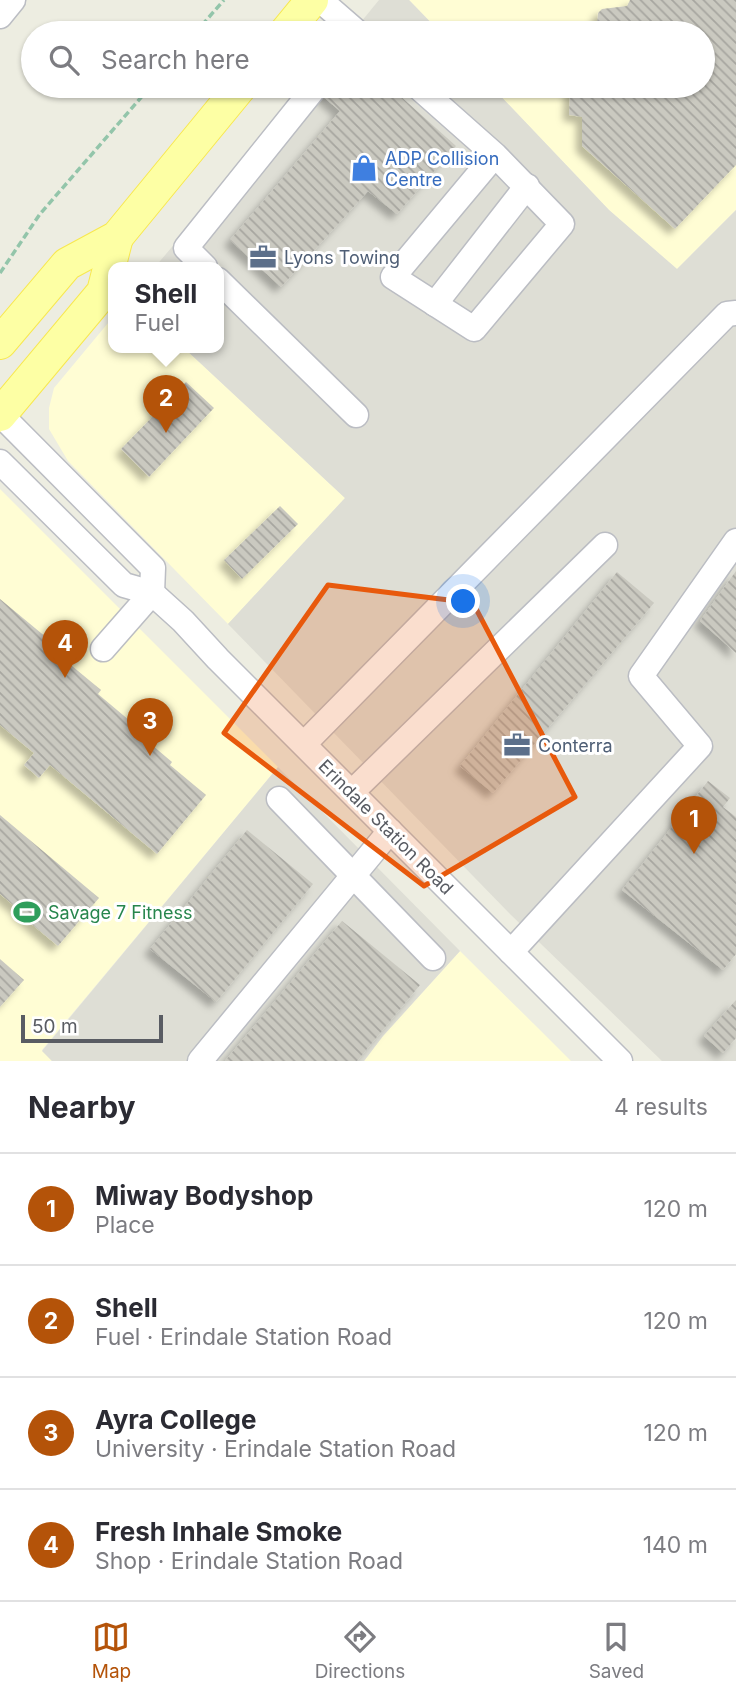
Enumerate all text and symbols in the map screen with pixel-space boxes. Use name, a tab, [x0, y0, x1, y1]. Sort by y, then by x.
search box	[21, 21, 715, 98]
icon: search	[45, 41, 83, 79]
text: Search here	[101, 44, 250, 75]
place label: ADP Collision Centre	[385, 148, 499, 190]
shop icon: ADP Collision Centre	[349, 153, 379, 183]
office icon: Lyons Towing	[248, 242, 278, 272]
place label: Lyons Towing	[284, 247, 400, 268]
popup	[108, 262, 224, 353]
text: Shell	[135, 278, 197, 309]
text: Fuel	[135, 309, 180, 337]
pin: 2	[143, 375, 189, 433]
your location	[446, 584, 480, 618]
pin: 4	[42, 620, 88, 678]
pin: 3	[127, 698, 173, 756]
office icon: Conterra	[502, 730, 532, 760]
place label: Conterra	[538, 735, 613, 756]
street label: Erindale Station Road	[314, 755, 458, 899]
pin: 1	[671, 796, 717, 854]
sports icon: Savage 7 Fitness	[12, 897, 42, 927]
place label: Savage 7 Fitness	[48, 902, 192, 923]
scale bar	[21, 1012, 163, 1044]
text: 50 m	[32, 1015, 78, 1038]
text: Nearby	[28, 1089, 136, 1125]
text: 4 results	[614, 1093, 708, 1121]
text: Miway Bodyshop	[95, 1180, 313, 1211]
text: 1	[46, 1195, 56, 1223]
text: 120 m	[643, 1195, 708, 1223]
text: Place	[95, 1211, 155, 1239]
text: Shell	[95, 1292, 158, 1323]
text: 2	[44, 1307, 58, 1335]
text: 120 m	[643, 1307, 708, 1335]
text: Fuel · Erindale Station Road	[95, 1323, 392, 1351]
text: Ayra College	[95, 1404, 256, 1435]
text: 3	[44, 1419, 58, 1447]
text: 120 m	[643, 1419, 708, 1447]
text: University · Erindale Station Road	[95, 1435, 456, 1463]
text: Fresh Inhale Smoke	[95, 1516, 342, 1547]
text: 4	[43, 1531, 59, 1559]
text: 140 m	[643, 1531, 708, 1559]
text: Shop · Erindale Station Road	[95, 1547, 403, 1575]
tab: Map	[92, 1618, 131, 1683]
tab: Directions	[315, 1618, 405, 1683]
tab: Saved	[589, 1618, 644, 1683]

